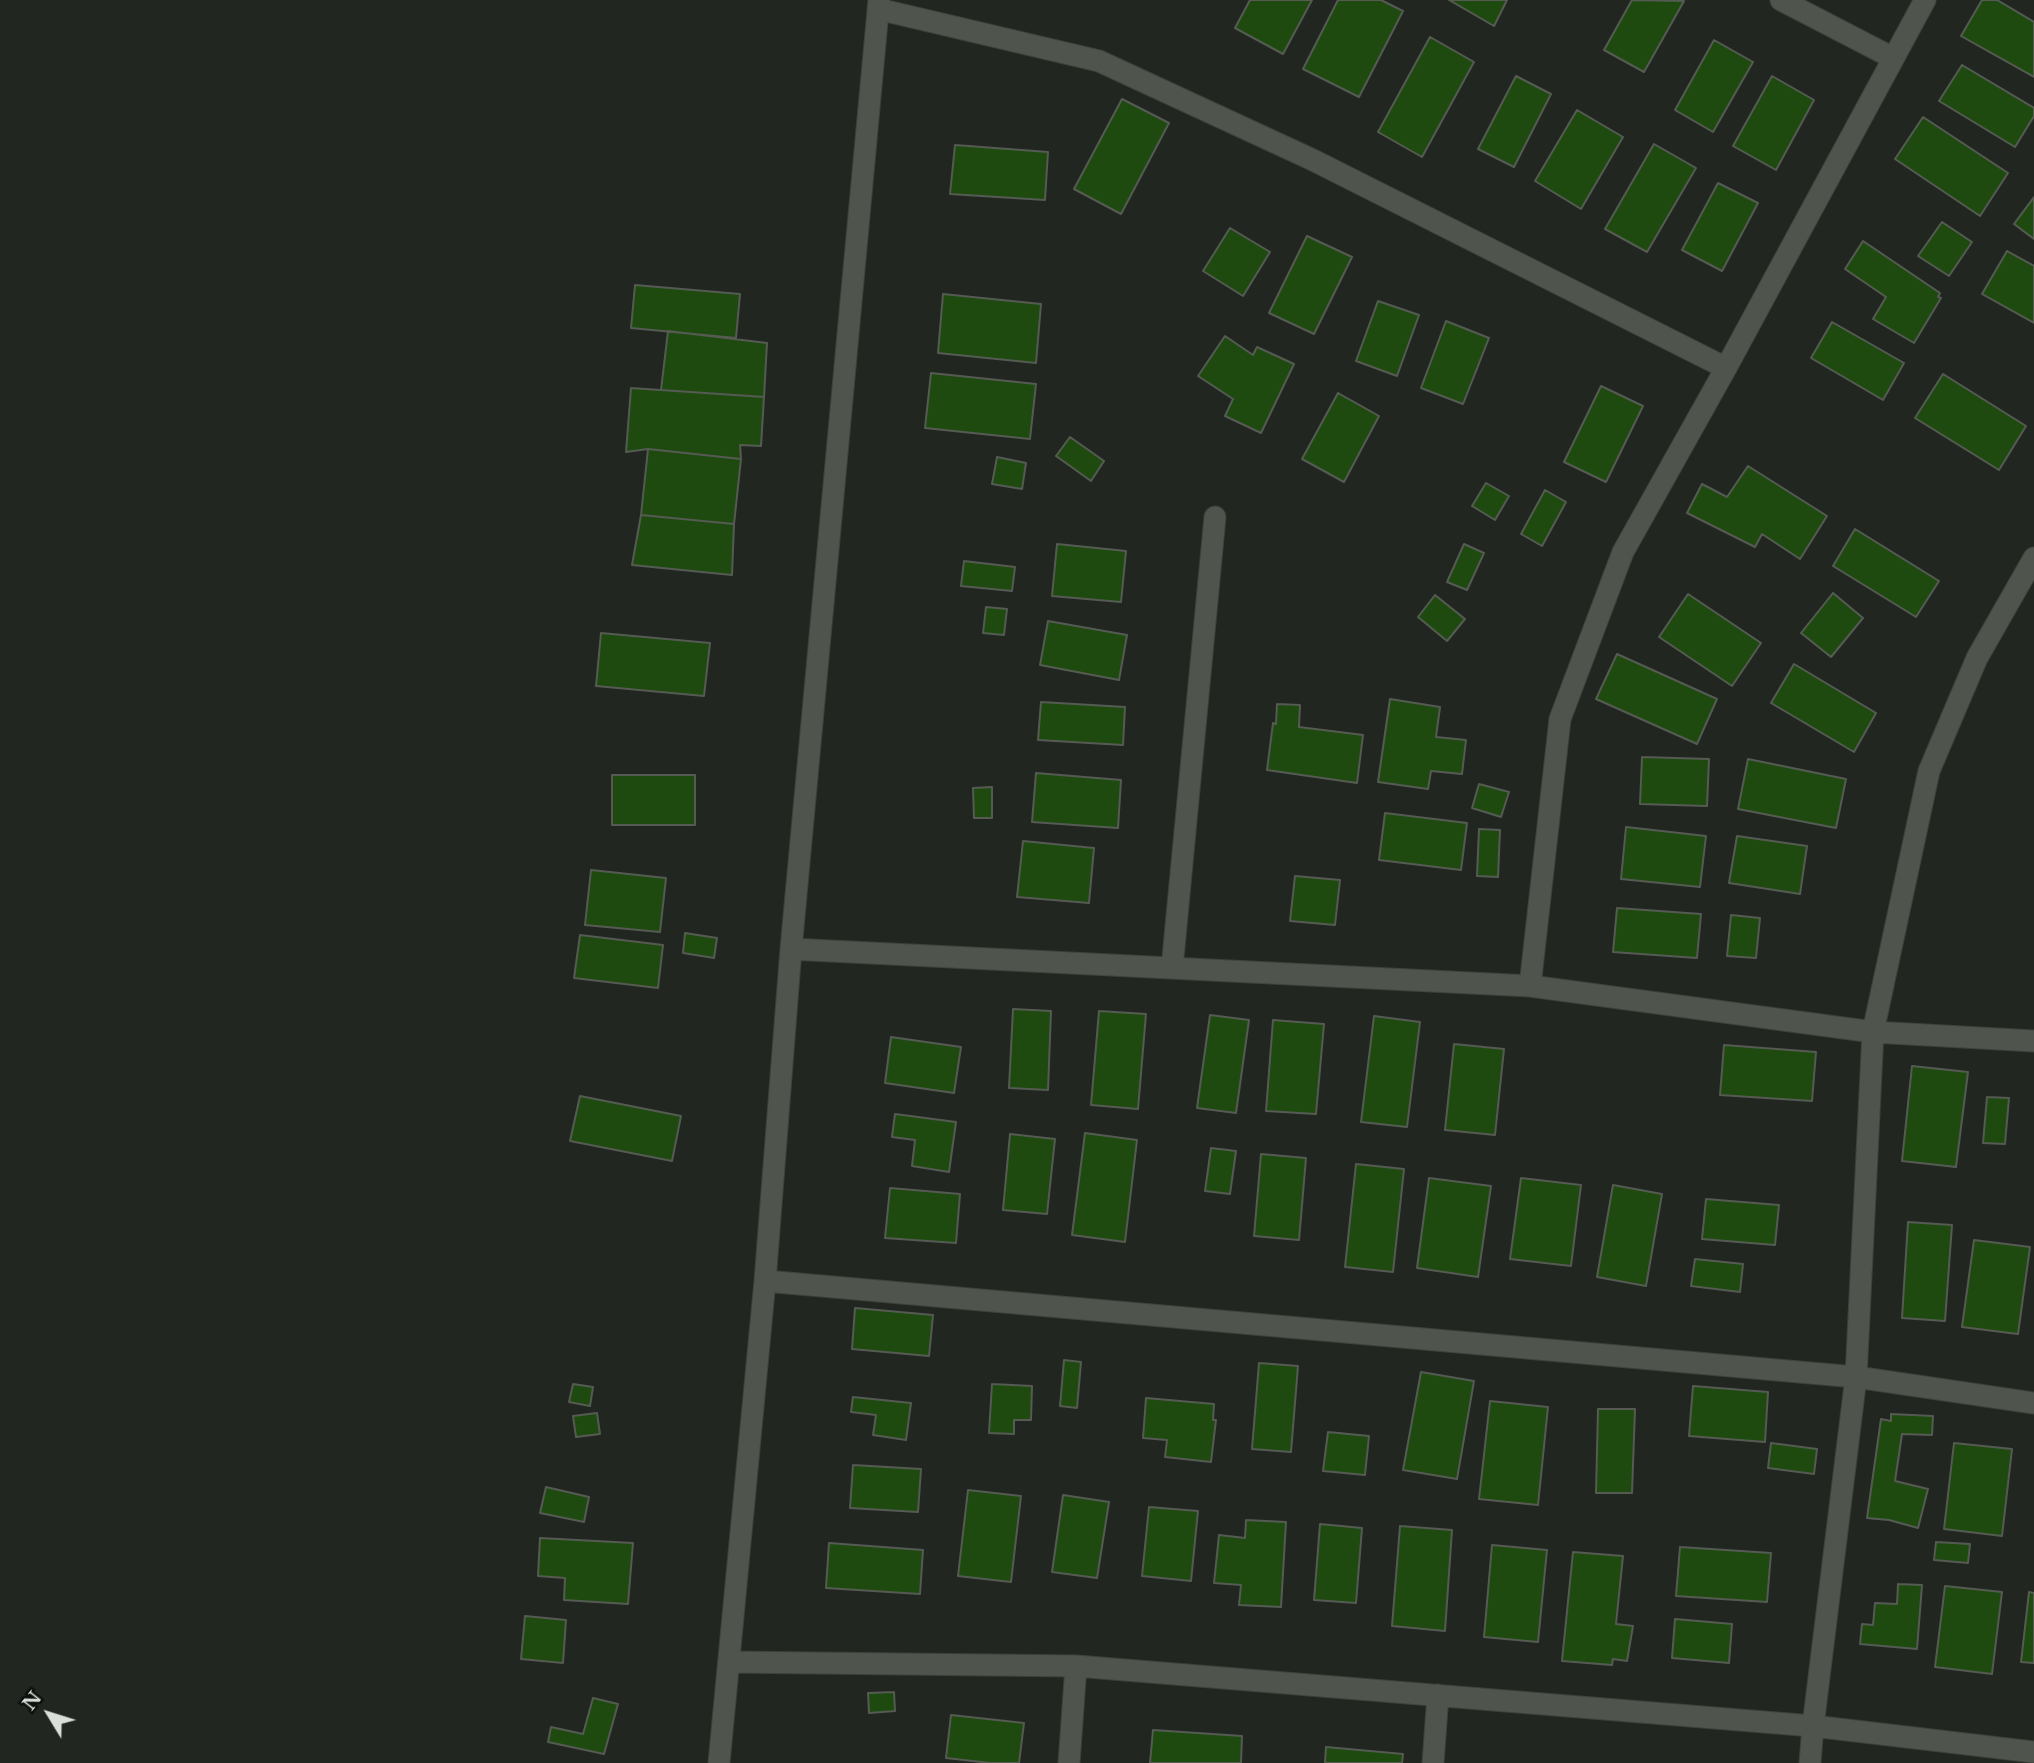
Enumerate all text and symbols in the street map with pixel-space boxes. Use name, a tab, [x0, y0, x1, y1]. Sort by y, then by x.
north arrow	[14, 1679, 84, 1749]
text: N	[17, 1687, 47, 1715]

